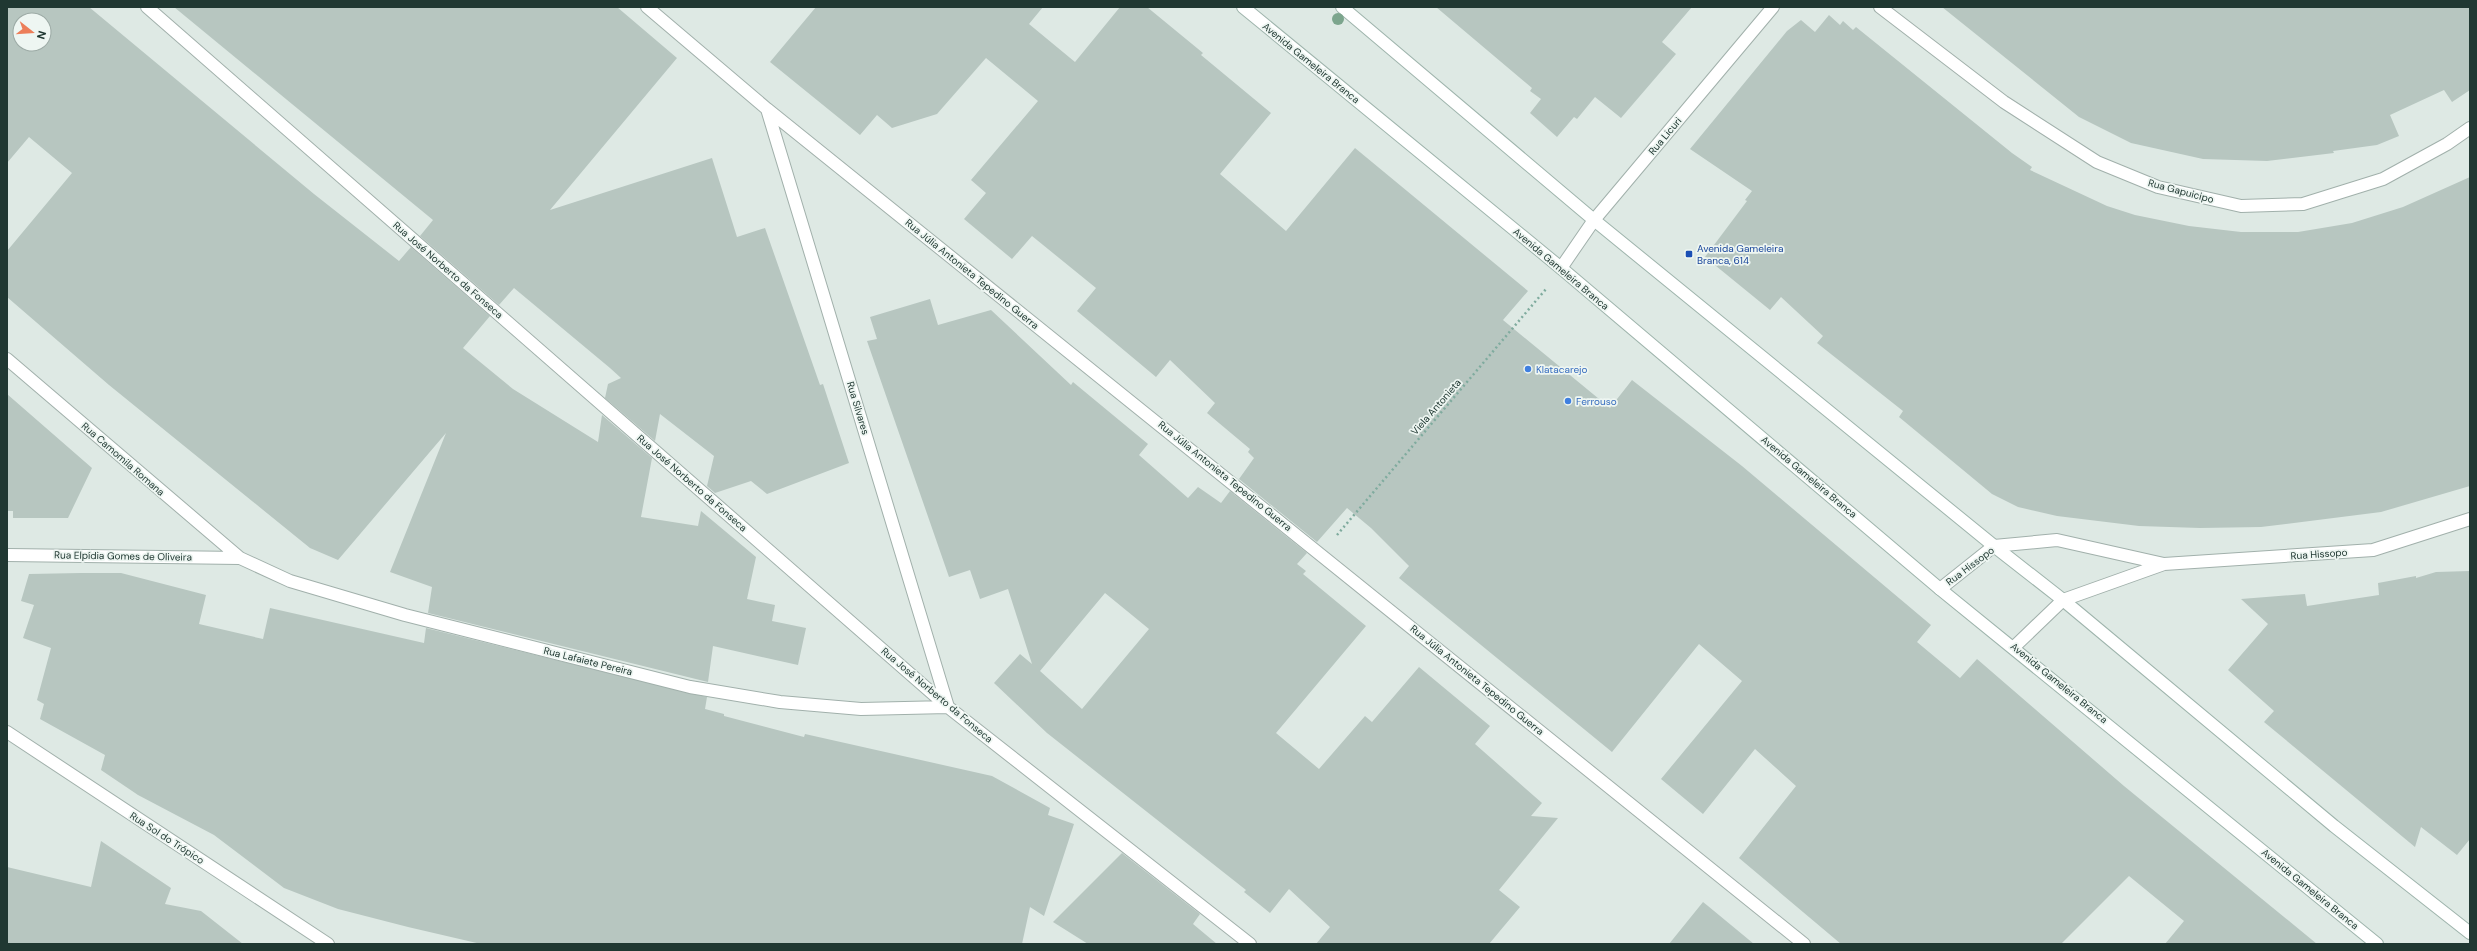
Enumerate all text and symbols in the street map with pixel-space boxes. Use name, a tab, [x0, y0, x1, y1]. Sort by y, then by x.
north arrow	[12, 12, 52, 52]
street label: Avenida Gameleira Branca	[1260, 20, 1362, 106]
text: N	[34, 29, 49, 41]
street label: Rua Licuri	[1646, 115, 1684, 157]
street label: Rua Gapuicipo	[2147, 176, 2215, 206]
street label: Rua Júlia Antonieta Tepedino Guerra	[903, 216, 1041, 332]
street label: Rua José Norberto da Fonseca	[390, 219, 506, 321]
street label: Avenida Gameleira Branca	[1510, 225, 1612, 313]
place label: Avenida Gameleira Branca, 614	[1697, 242, 1783, 267]
marker: Avenida Gameleira Branca, 614	[1684, 249, 1694, 259]
place label: Klatacarejo	[1536, 363, 1588, 376]
marker: Klatacarejo	[1523, 364, 1533, 374]
street label: Viela Antonieta	[1408, 376, 1464, 438]
street label: Rua Silvares	[844, 380, 872, 436]
place label: Ferrouso	[1576, 395, 1617, 408]
marker: Ferrouso	[1563, 396, 1573, 406]
street label: Rua Júlia Antonieta Tepedino Guerra	[1156, 418, 1294, 534]
street label: Rua Camomila Romana	[79, 419, 167, 499]
street label: Rua José Norberto da Fonseca	[634, 432, 750, 534]
street label: Avenida Gameleira Branca	[1758, 433, 1860, 521]
street label: Rua Hissopo	[1943, 544, 1997, 588]
street label: Rua Hissopo	[2290, 546, 2348, 562]
street label: Rua Elpídia Gomes de Oliveira	[54, 548, 192, 564]
street label: Rua Júlia Antonieta Tepedino Guerra	[1408, 622, 1546, 738]
street label: Avenida Gameleira Branca	[2008, 640, 2110, 726]
street label: Rua Lafaiete Pereira	[542, 644, 634, 678]
street label: Rua José Norberto da Fonseca	[879, 644, 995, 746]
street label: Rua Sol do Trópico	[127, 809, 207, 867]
street label: Avenida Gameleira Branca	[2259, 846, 2361, 932]

